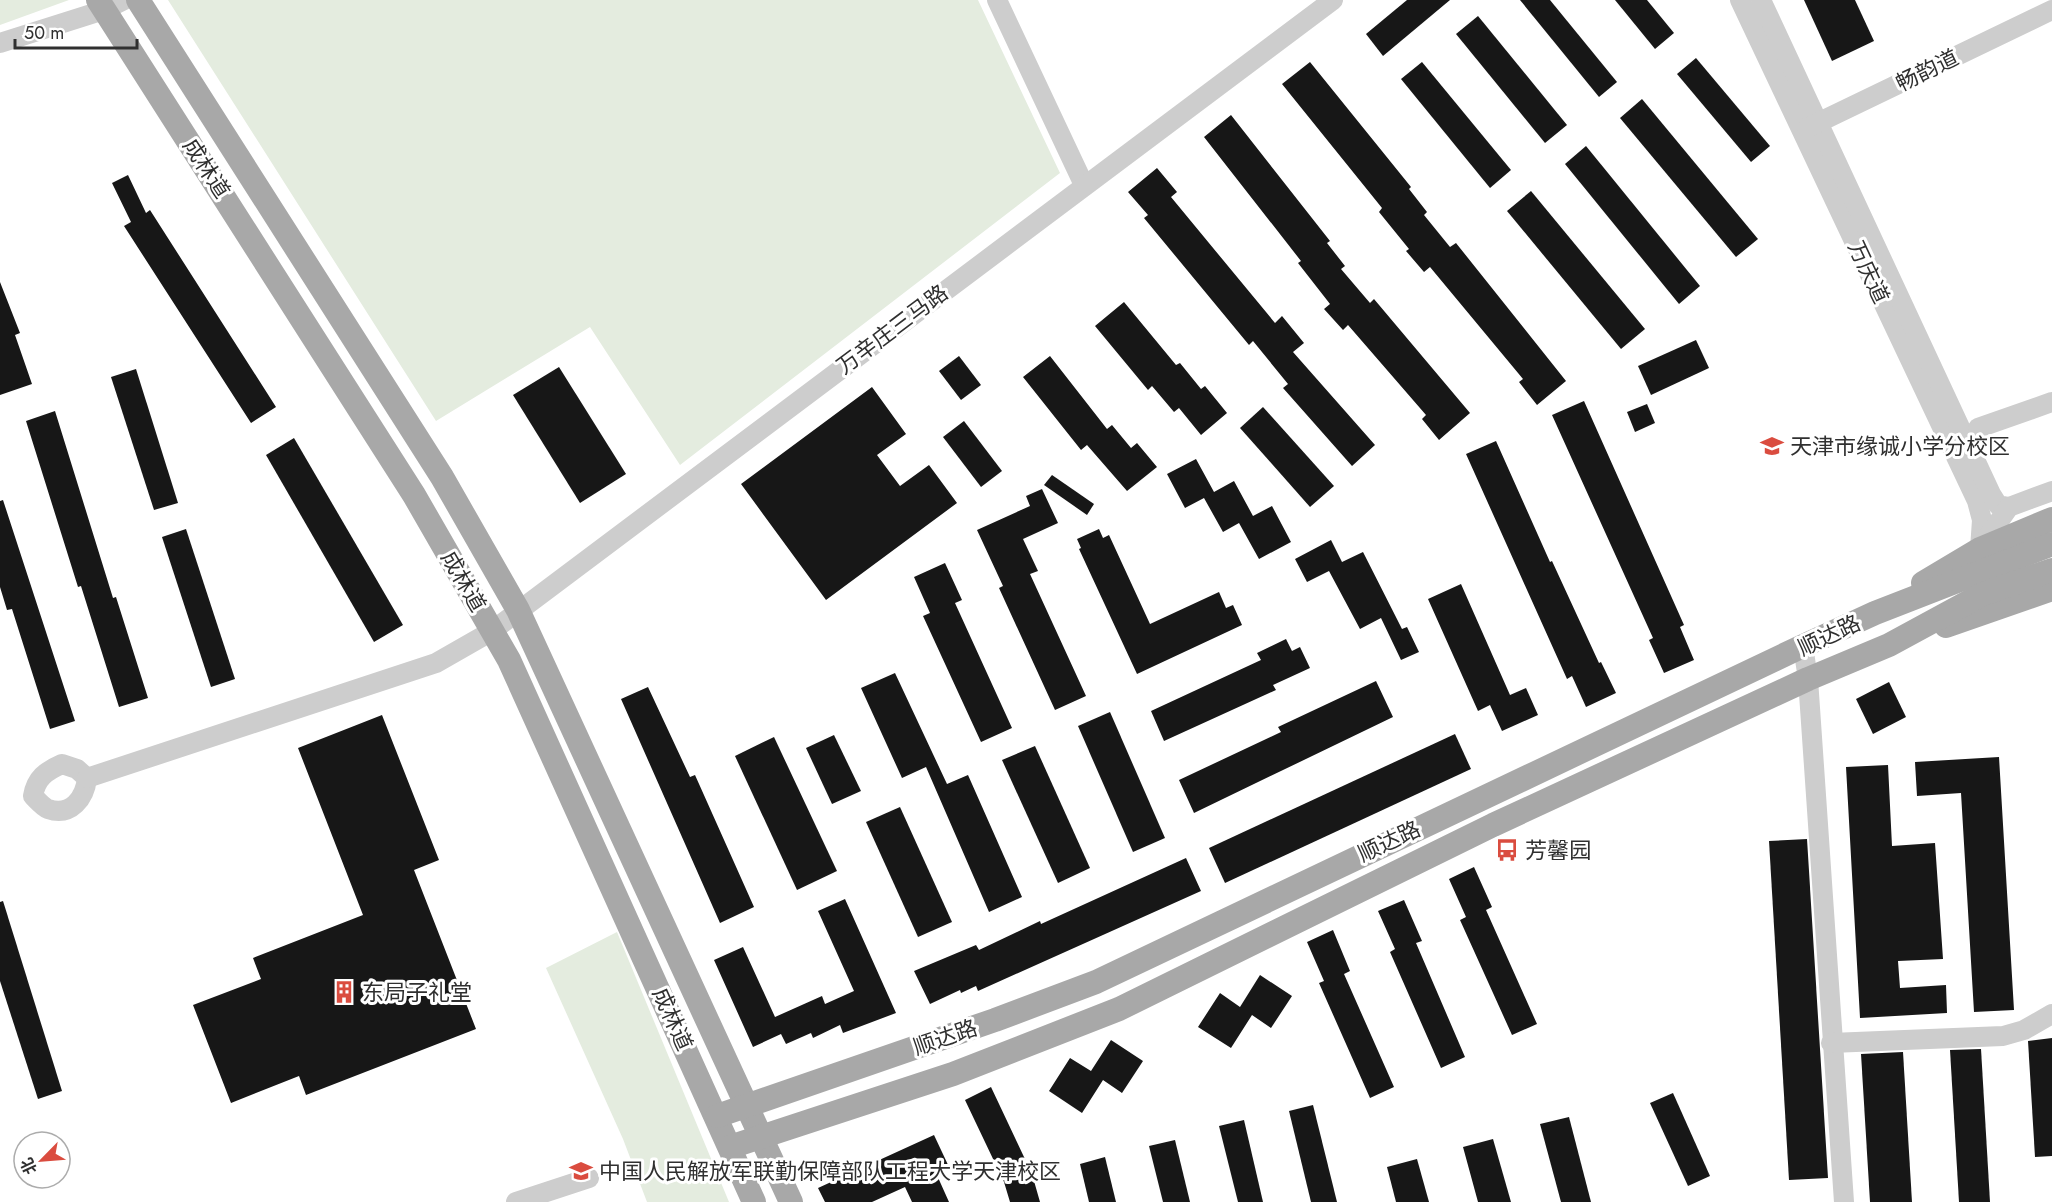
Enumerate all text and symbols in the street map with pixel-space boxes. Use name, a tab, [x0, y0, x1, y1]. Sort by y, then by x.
scale bar	[15, 12, 136, 50]
text: 50 m	[24, 20, 64, 46]
street label: 畅韵道	[1890, 41, 1964, 99]
street label: 成林道	[176, 132, 238, 204]
street label: 万庆道	[1841, 235, 1897, 309]
street label: 万辛庄三马路	[830, 276, 954, 382]
place label: 天津市缘诚小学分校区	[1790, 430, 2010, 462]
school or university icon: 天津市缘诚小学分校区	[1759, 433, 1785, 459]
street label: 成林道	[434, 544, 494, 618]
street label: 顺达路	[1792, 607, 1866, 663]
street label: 顺达路	[1352, 813, 1426, 869]
place label: 芳馨园	[1525, 834, 1591, 866]
bus stop icon: 芳馨园	[1494, 837, 1520, 863]
place label: 东局子礼堂	[362, 976, 472, 1008]
building icon: 东局子礼堂	[331, 979, 357, 1005]
street label: 成林道	[645, 982, 701, 1056]
street label: 顺达路	[909, 1011, 981, 1063]
north arrow	[12, 1130, 72, 1190]
text: 北	[15, 1154, 43, 1178]
place label: 中国人民解放军联勤保障部队工程大学天津校区	[599, 1155, 1061, 1187]
school or university icon: 中国人民解放军联勤保障部队工程大学天津校区	[568, 1158, 594, 1184]

